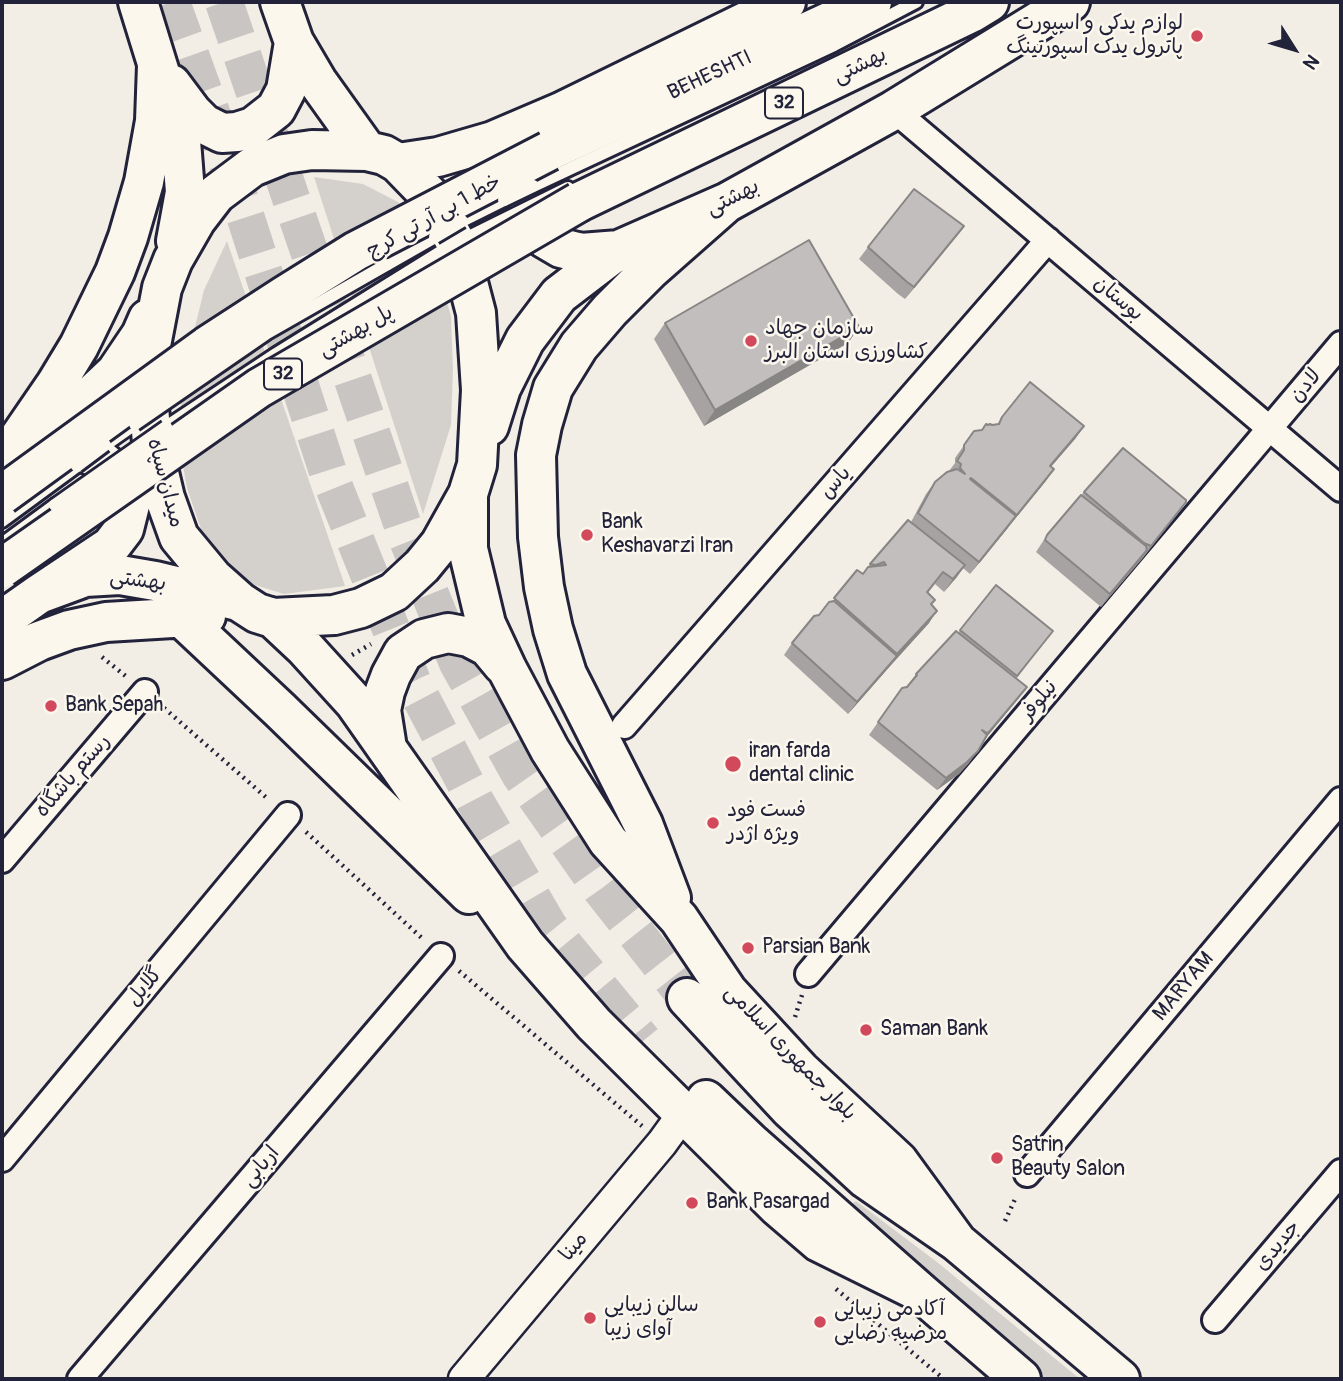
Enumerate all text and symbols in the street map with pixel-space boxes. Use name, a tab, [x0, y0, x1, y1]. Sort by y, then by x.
place label: لوازم یدکی و اسپورت پاترول یدک اسپورتینگ	[1006, 11, 1183, 61]
north arrow	[1259, 14, 1329, 84]
marker: لوازم یدکی و اسپورت پاترول یدک اسپورتینگ	[1189, 28, 1205, 44]
street label: بهشتی	[829, 42, 891, 90]
street label: BEHESHTI	[664, 46, 756, 106]
text: N	[1297, 49, 1324, 74]
road number: 32	[765, 88, 803, 118]
street label: خط 1 بی آر تی کرج	[362, 170, 506, 264]
street label: بهشتى	[702, 174, 764, 222]
street label: بوستان	[1088, 271, 1148, 327]
street label: پل بهشتی	[314, 301, 398, 363]
place label: سازمان جهاد کشاورزی استان البرز	[765, 316, 928, 366]
marker: سازمان جهاد کشاورزی استان البرز	[743, 333, 759, 349]
road number: 32	[264, 358, 302, 390]
street label: لادن	[1285, 364, 1327, 408]
street label: میدان سپاه	[141, 436, 189, 530]
street label: یاس	[815, 461, 857, 505]
place label: Bank Keshavarzi Iran	[601, 510, 733, 560]
marker: Bank Keshavarzi Iran	[579, 527, 595, 543]
street label: بهشتى	[108, 565, 168, 597]
street label: نیلوفر	[1015, 675, 1063, 727]
place label: Bank Sepah	[65, 693, 163, 719]
marker: Bank Sepah	[43, 698, 59, 714]
street label: رستم باشگاه	[30, 729, 116, 823]
place label: iran farda dental clinic	[749, 739, 854, 789]
marker: iran farda dental clinic	[723, 754, 743, 774]
place label: فست فود ویژه اژدر	[727, 798, 806, 848]
marker: فست فود ویژه اژدر	[705, 815, 721, 831]
place label: Parsian Bank	[762, 935, 870, 961]
marker: Parsian Bank	[740, 940, 756, 956]
street label: MARYAM	[1148, 948, 1220, 1026]
street label: گلایل	[121, 962, 169, 1012]
street label: بلوار جمهوری اسلامی	[719, 980, 861, 1126]
place label: Saman Bank	[880, 1017, 988, 1043]
marker: Saman Bank	[858, 1022, 874, 1038]
place label: Satrin Beauty Salon	[1011, 1133, 1125, 1183]
street label: اربابی	[237, 1141, 285, 1193]
marker: Satrin Beauty Salon	[989, 1150, 1005, 1166]
place label: Bank Pasargad	[706, 1190, 830, 1216]
marker: Bank Pasargad	[684, 1195, 700, 1211]
street label: جدیدی	[1250, 1215, 1306, 1277]
street label: مینا	[554, 1227, 594, 1267]
place label: سالن زیبایی آوای زیبا	[604, 1293, 699, 1343]
place label: آکادمی زیبایی مرضیه رضایی	[834, 1297, 947, 1347]
marker: سالن زیبایی آوای زیبا	[582, 1310, 598, 1326]
marker: آکادمی زیبایی مرضیه رضایی	[812, 1314, 828, 1330]

